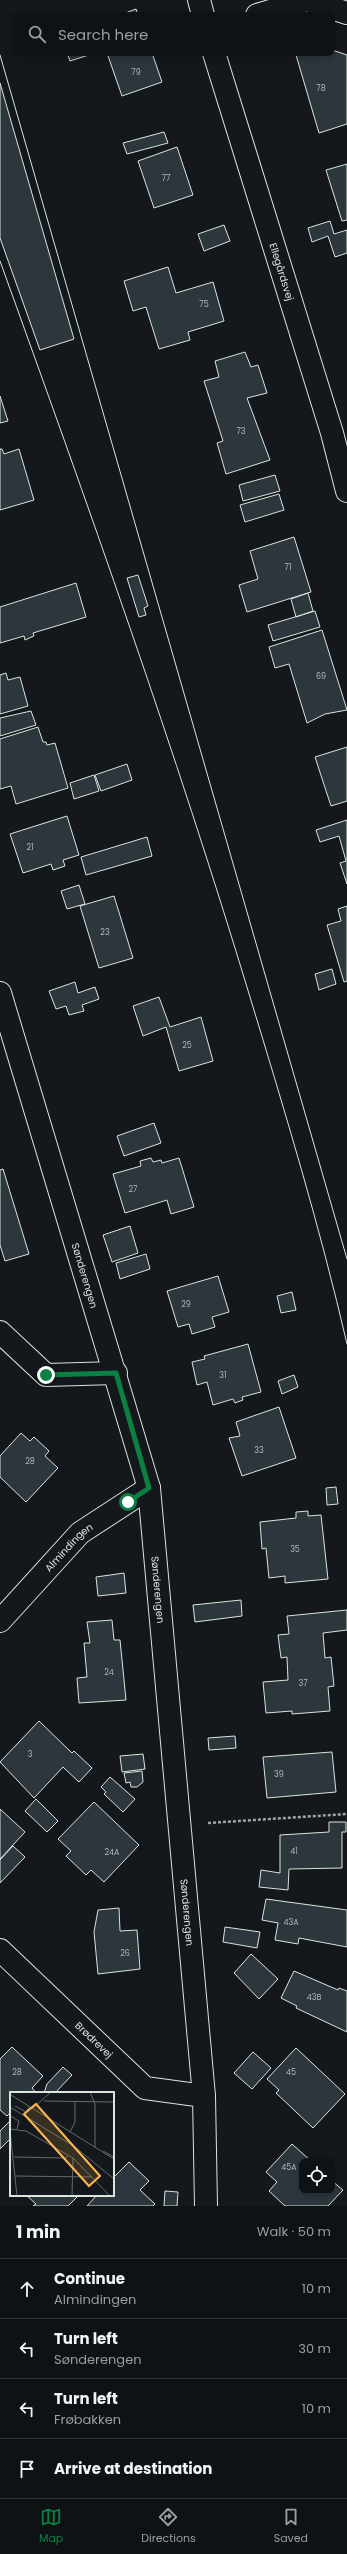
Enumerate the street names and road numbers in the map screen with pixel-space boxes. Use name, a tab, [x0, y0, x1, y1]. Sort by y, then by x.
street label: Ellegårdsvej	[266, 241, 298, 303]
street label: Sønderengen	[68, 1241, 102, 1310]
street label: Almindingen	[41, 1519, 96, 1575]
street label: Sønderengen	[148, 1555, 169, 1624]
street label: Sønderengen	[177, 1878, 198, 1947]
street label: Brødrevej	[72, 2018, 116, 2061]

